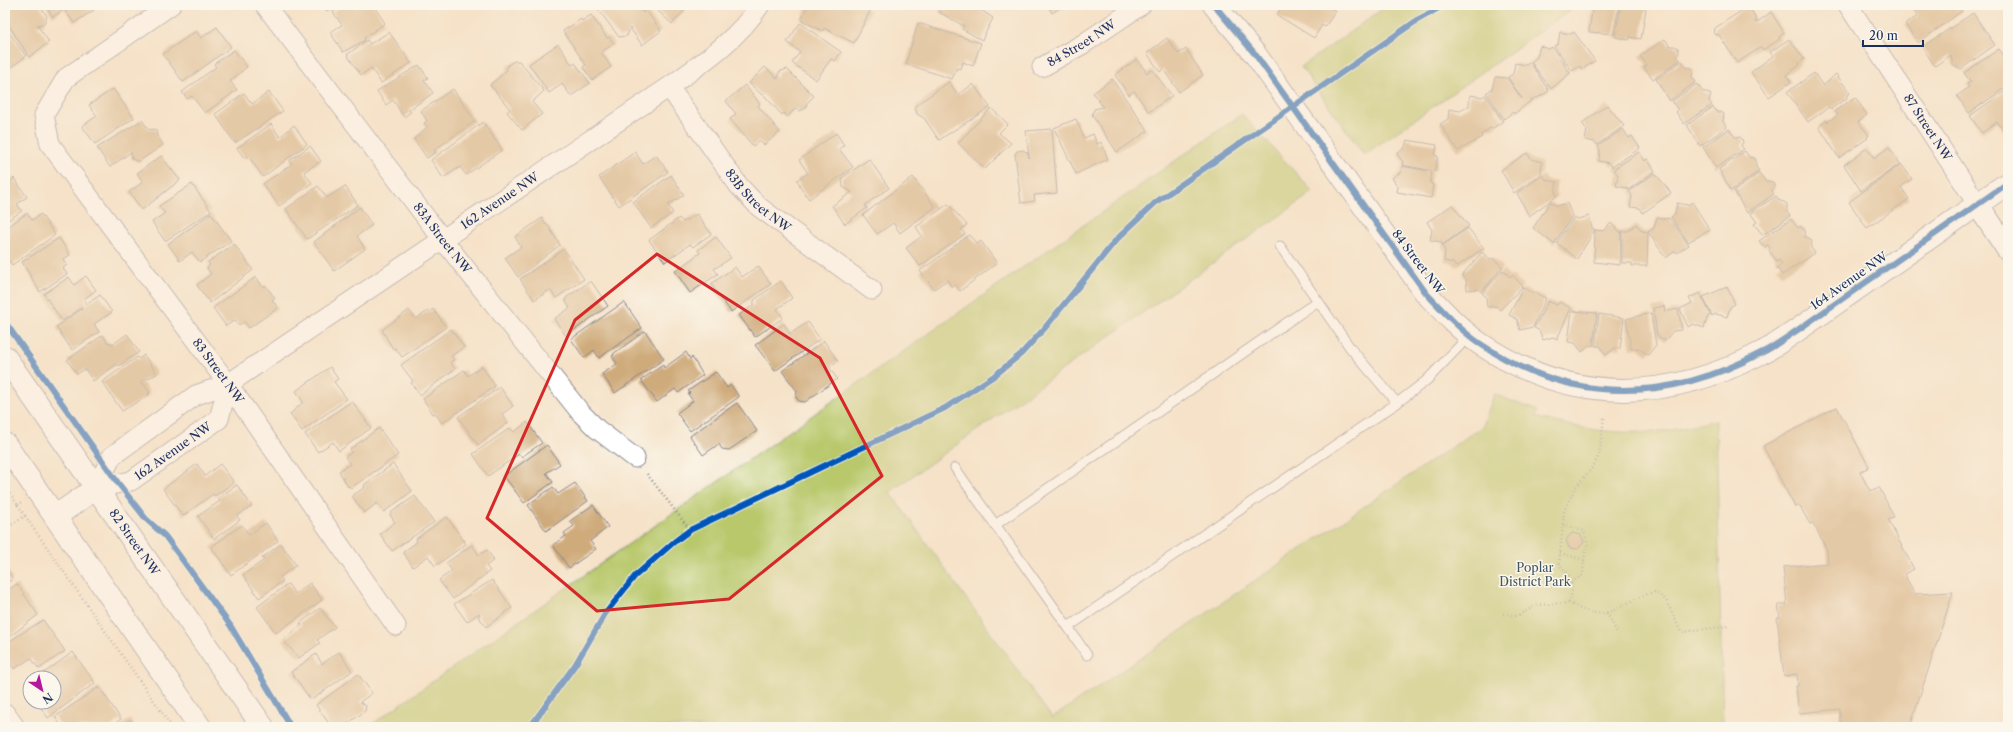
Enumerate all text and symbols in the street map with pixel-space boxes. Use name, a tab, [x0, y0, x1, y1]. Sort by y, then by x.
street label: 84 Street NW	[1044, 16, 1119, 70]
scale bar	[1863, 22, 1923, 48]
text: 20 m	[1869, 28, 1898, 43]
street label: 87 Street NW	[1901, 91, 1956, 164]
street label: 83B Street NW	[722, 166, 795, 235]
street label: 162 Avenue NW	[458, 169, 542, 232]
street label: 83A Street NW	[410, 200, 475, 277]
street label: 84 Street NW	[1389, 226, 1448, 298]
street label: 164 Avenue NW	[1807, 248, 1891, 313]
street label: 83 Street NW	[190, 335, 248, 407]
street label: 162 Avenue NW	[131, 418, 215, 483]
street label: 82 Street NW	[106, 506, 164, 579]
park label: Poplar District Park	[1499, 560, 1572, 589]
north arrow	[22, 670, 62, 710]
text: N	[39, 690, 56, 707]

